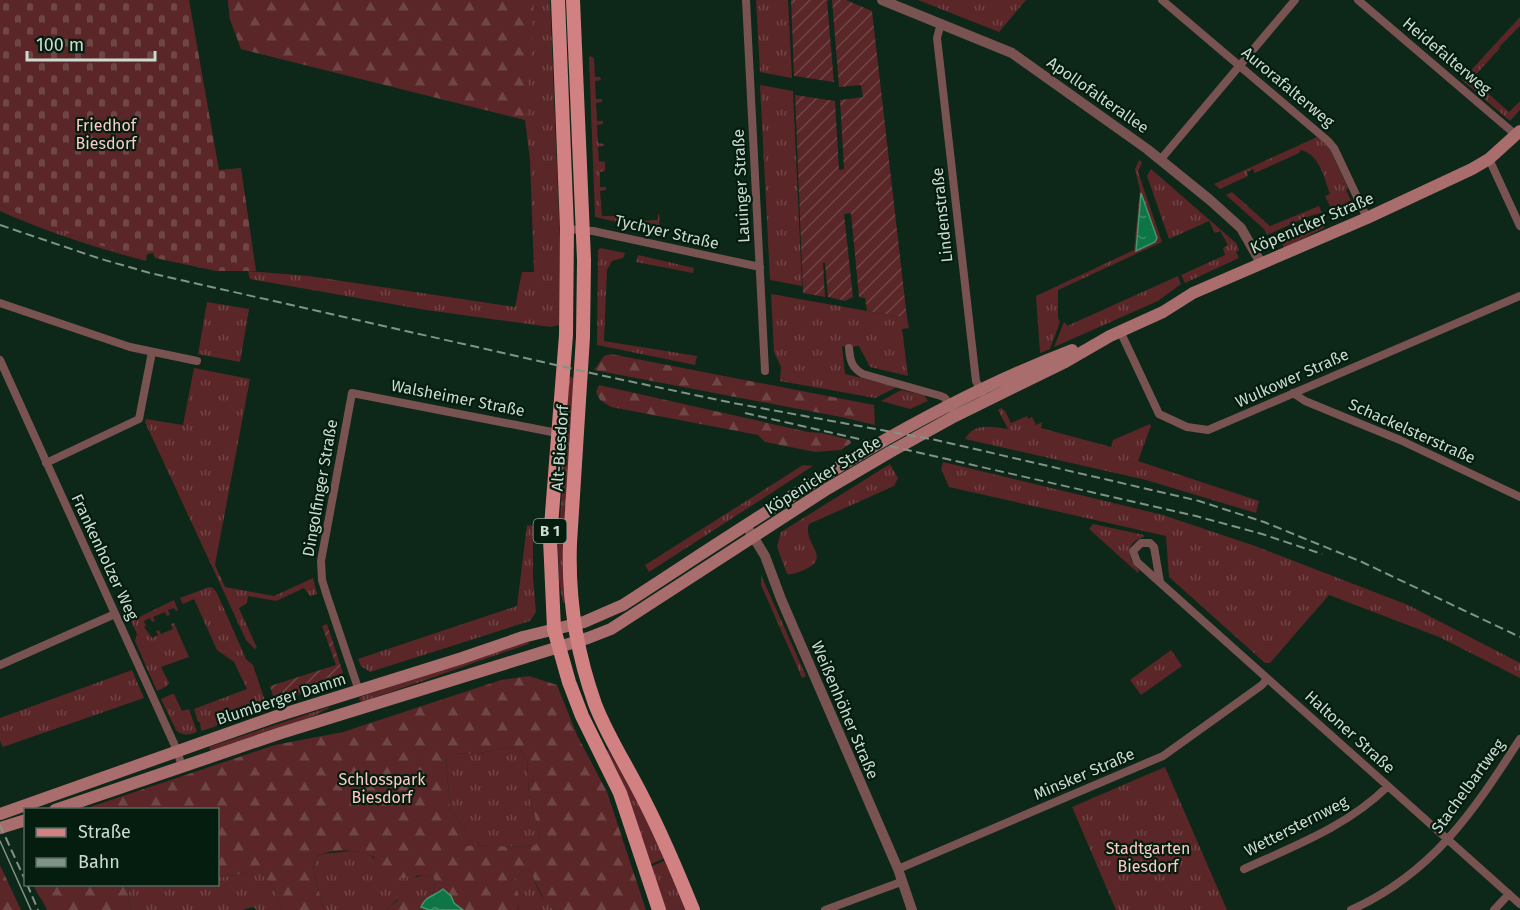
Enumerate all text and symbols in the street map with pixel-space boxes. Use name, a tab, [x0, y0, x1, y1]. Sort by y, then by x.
street label: Heidefalterweg	[1399, 13, 1496, 99]
scale bar	[27, 24, 154, 62]
text: 100 m	[36, 34, 84, 56]
street label: Aurorafalterweg	[1238, 43, 1339, 132]
street label: Apollofalterallee	[1043, 53, 1153, 137]
park label: Friedhof Biesdorf	[76, 116, 138, 153]
street label: Lauinger Straße	[729, 129, 753, 243]
street label: Lindenstraße	[928, 167, 956, 263]
street label: Köpenicker Straße	[1247, 188, 1377, 258]
street label: Tychyer Straße	[613, 211, 721, 253]
street label: Wulkower Straße	[1232, 344, 1352, 412]
street label: Walsheimer Straße	[389, 376, 527, 420]
street label: Schackelsterstraße	[1346, 394, 1478, 468]
street label: Alt-Biesdorf	[548, 403, 573, 492]
street label: Dingolfinger Straße	[299, 418, 341, 558]
street label: Köpenicker Straße	[762, 432, 884, 518]
street label: Frankenholzer Weg	[67, 491, 143, 624]
road number: B 1	[534, 519, 566, 543]
street label: Weißenhöher Straße	[807, 638, 883, 782]
street label: Blumberger Damm	[214, 669, 348, 729]
street label: Haltoner Straße	[1301, 687, 1399, 777]
street label: Stachelbartweg	[1427, 735, 1509, 837]
street label: Minsker Straße	[1031, 744, 1137, 804]
park label: Schlosspark Biesdorf	[339, 770, 426, 807]
street label: Wettersternweg	[1241, 791, 1351, 860]
legend	[24, 808, 219, 886]
text: Straße	[78, 821, 131, 843]
park label: Stadtgarten Biesdorf	[1106, 839, 1190, 876]
text: Bahn	[78, 851, 120, 873]

